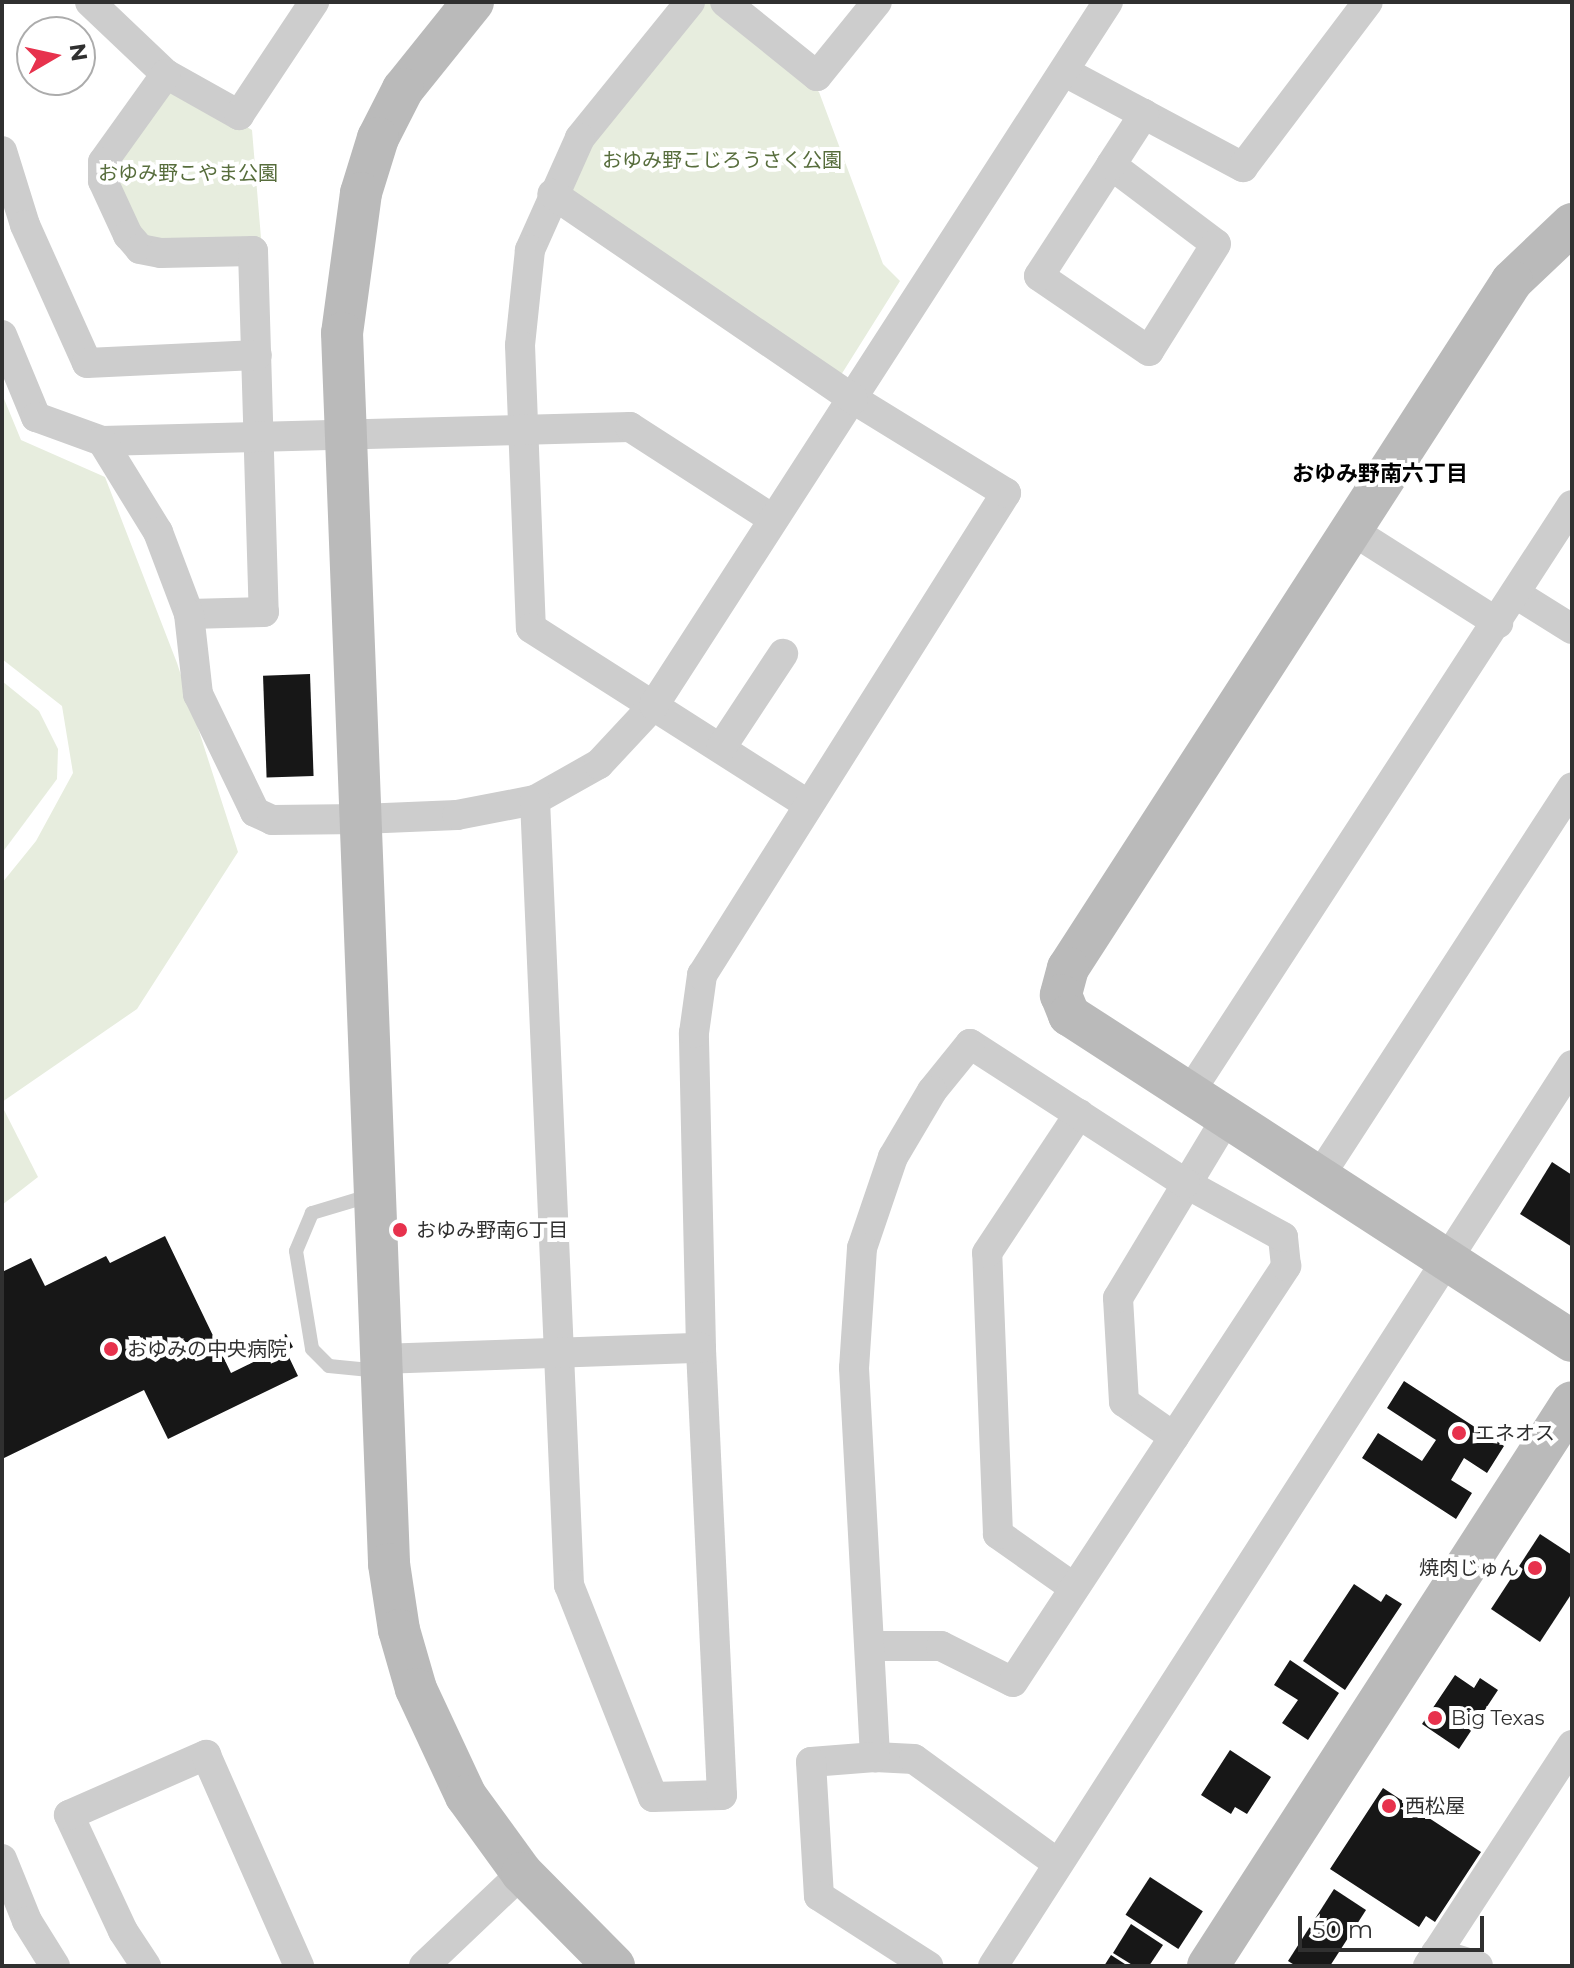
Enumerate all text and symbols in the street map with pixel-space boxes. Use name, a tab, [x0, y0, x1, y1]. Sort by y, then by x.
north arrow	[16, 16, 96, 96]
text: N	[63, 42, 93, 63]
park label: おゆみ野こじろうさく公園	[602, 148, 842, 172]
park label: おゆみ野こやま公園	[98, 161, 278, 185]
district label: おゆみ野南六丁目	[1292, 461, 1468, 487]
place label: おゆみ野南6丁目	[416, 1218, 568, 1242]
marker: おゆみ野南6丁目	[391, 1221, 409, 1239]
place label: おゆみの中央病院	[127, 1337, 287, 1361]
marker: おゆみの中央病院	[102, 1340, 120, 1358]
place label: エネオス	[1475, 1421, 1555, 1445]
marker: エネオス	[1450, 1424, 1468, 1442]
place label: 焼肉じゅん	[1419, 1556, 1519, 1580]
marker: 焼肉じゅん	[1526, 1559, 1544, 1577]
place label: Big Texas	[1451, 1706, 1545, 1730]
marker: Big Texas	[1426, 1709, 1444, 1727]
place label: 西松屋	[1405, 1794, 1465, 1818]
marker: 西松屋	[1380, 1797, 1398, 1815]
scale bar	[1302, 1900, 1488, 1950]
text: 50 m	[1312, 1915, 1373, 1944]

